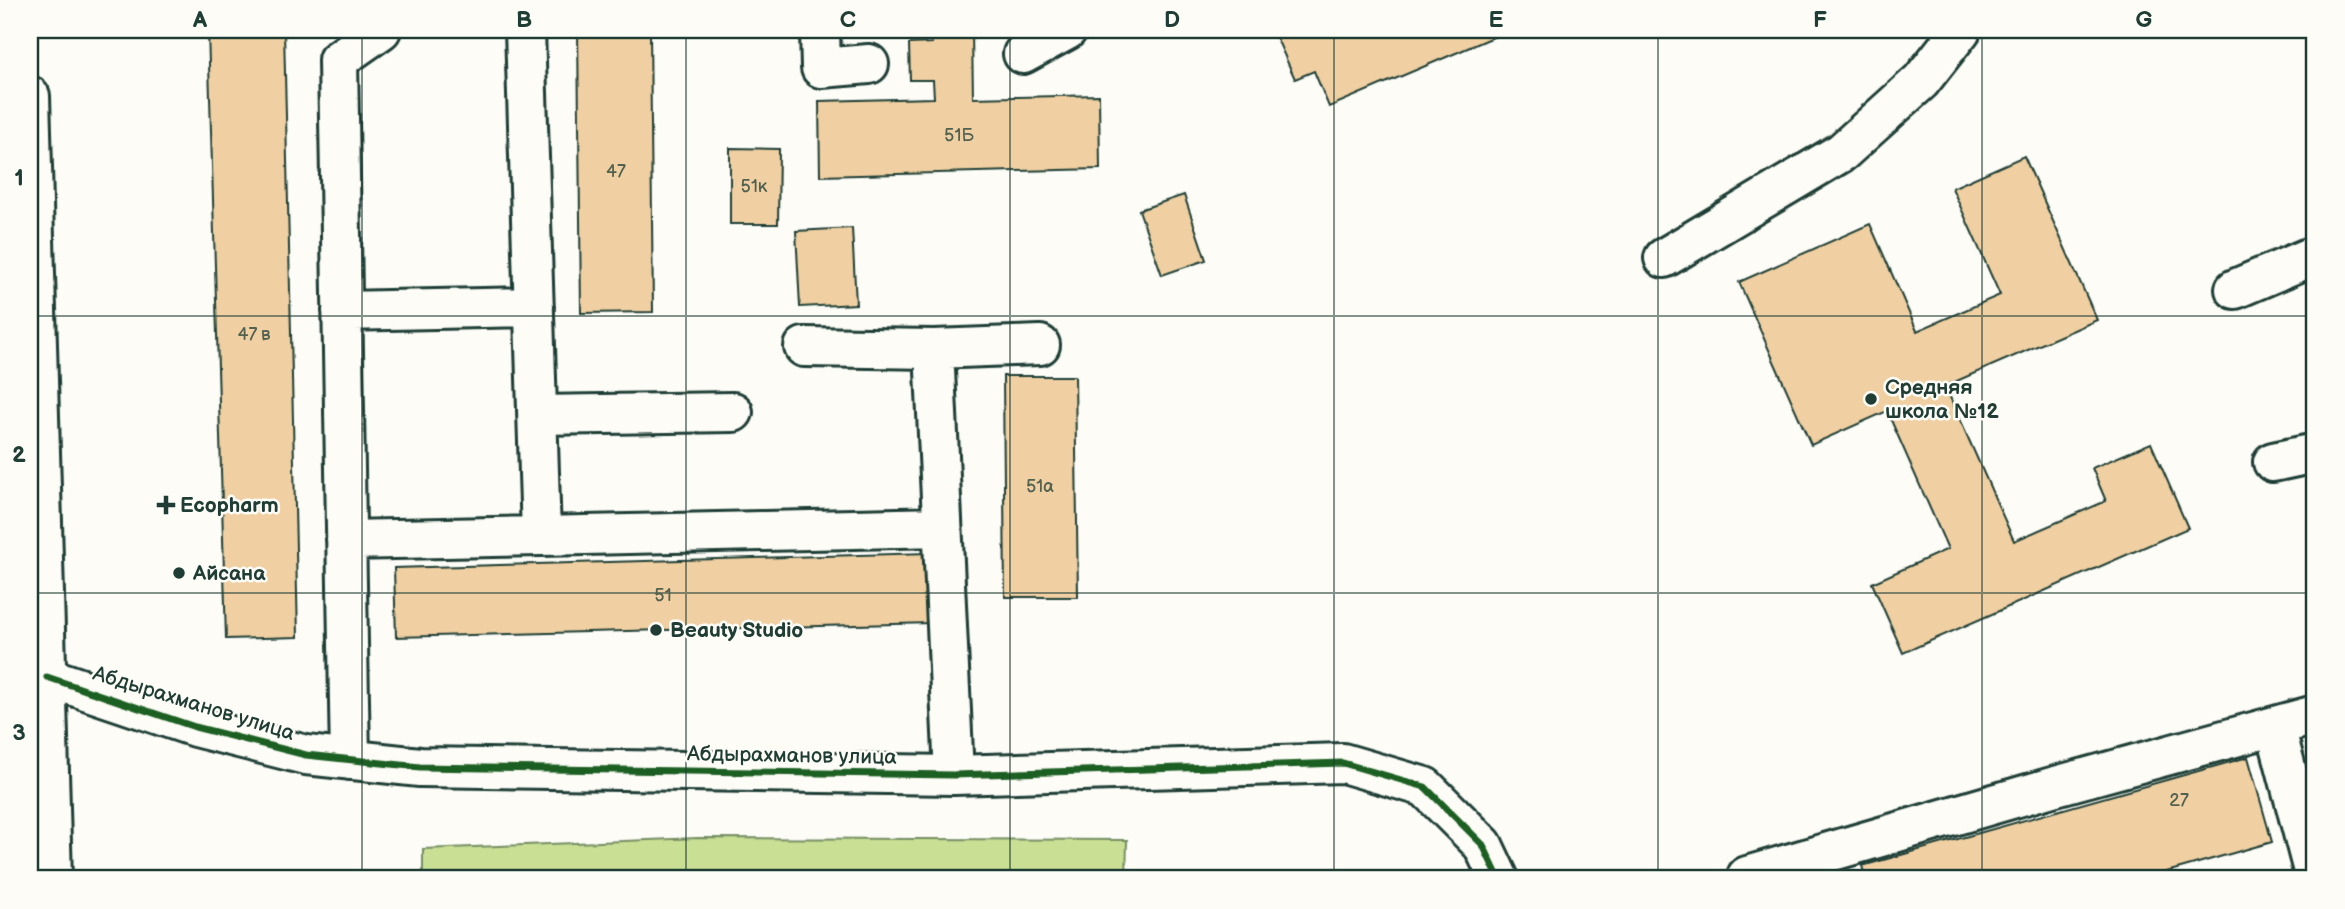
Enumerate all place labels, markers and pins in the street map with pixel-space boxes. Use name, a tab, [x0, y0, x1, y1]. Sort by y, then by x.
place label: Средняя школа №12	[1885, 375, 1999, 424]
marker: Средняя школа №12	[1863, 391, 1879, 407]
place label: Ecopharm	[180, 493, 279, 518]
marker: Ecopharm	[158, 497, 174, 513]
place label: Айсана	[192, 561, 266, 586]
marker: Айсана	[171, 565, 187, 581]
place label: Beauty Studio	[670, 618, 803, 643]
marker: Beauty Studio	[648, 622, 664, 638]

